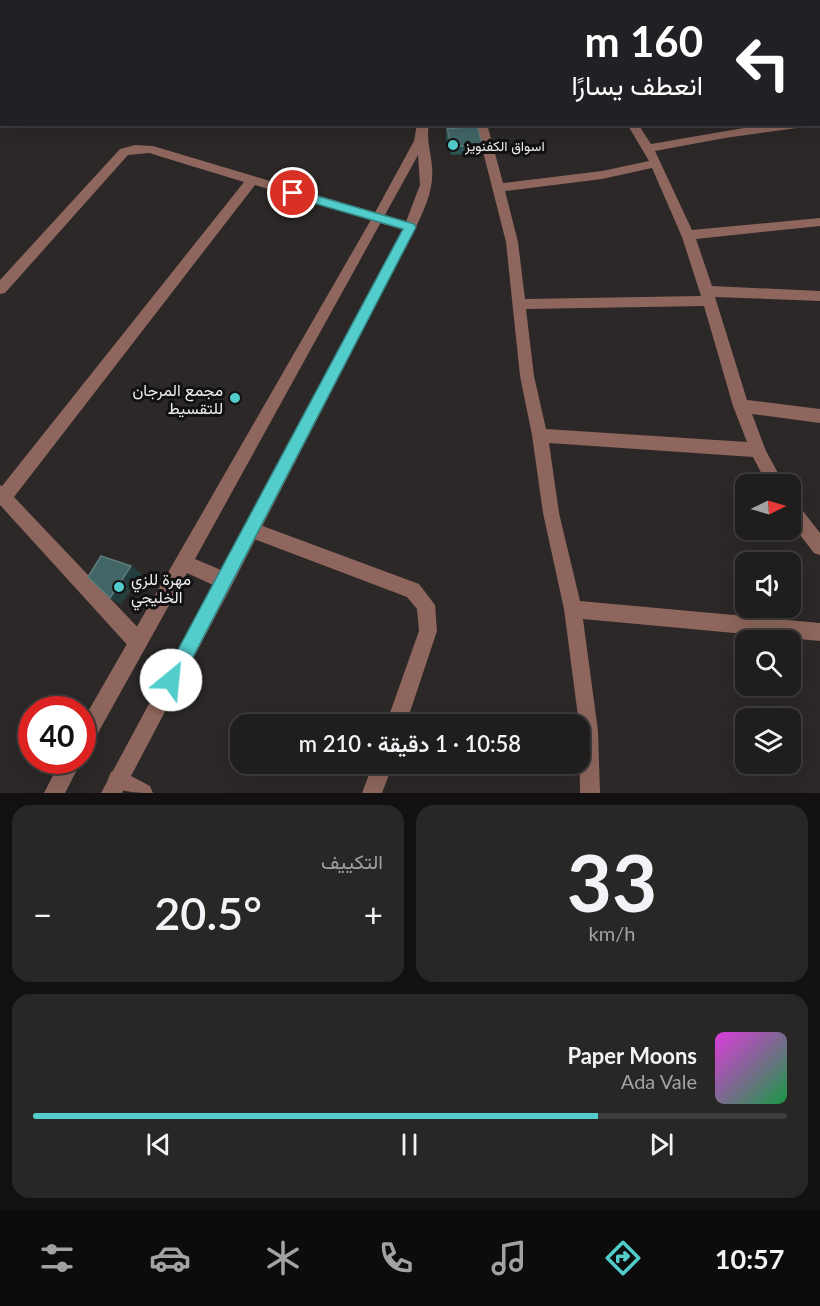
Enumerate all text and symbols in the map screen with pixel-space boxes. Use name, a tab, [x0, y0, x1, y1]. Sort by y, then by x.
text: 160 m	[585, 16, 703, 66]
icon: left	[724, 24, 802, 102]
text: انعطف يسارًا	[571, 68, 703, 101]
place label: اسواق الكفنويز	[464, 137, 545, 155]
marker: اسواق الكفنويز	[446, 138, 460, 152]
pin	[267, 167, 318, 218]
icon: arrive	[276, 176, 309, 209]
place label: مجمع المرجان للتقسيط	[133, 380, 223, 418]
marker: مجمع المرجان للتقسيط	[228, 391, 242, 405]
north arrow	[735, 474, 801, 540]
map controls	[735, 474, 801, 774]
button: sound	[735, 552, 801, 618]
place label: مهرة للزي الخليجي	[131, 569, 191, 611]
marker: مهرة للزي الخليجي	[112, 580, 126, 594]
button: search	[735, 630, 801, 696]
position arrow	[139, 648, 203, 712]
speed limit sign: 40	[18, 696, 96, 774]
button: layers	[735, 708, 801, 774]
text: 10:58 · 1 دقيقة · 210 m	[299, 730, 521, 757]
text: 33	[567, 835, 657, 929]
text: التكييف	[321, 849, 383, 873]
text: 20.5°	[154, 886, 262, 940]
text: −	[33, 894, 52, 934]
text: +	[364, 894, 383, 934]
text: km/h	[589, 921, 635, 945]
text: Paper Moons	[567, 1042, 697, 1069]
text: Ada Vale	[621, 1069, 697, 1093]
icon: previous	[142, 1128, 175, 1161]
icon: pause	[393, 1128, 426, 1161]
icon: next	[645, 1128, 678, 1161]
icon: filters	[36, 1237, 78, 1279]
icon: car	[149, 1237, 191, 1279]
icon: climate	[262, 1237, 304, 1279]
icon: phone	[375, 1237, 417, 1279]
icon: music	[488, 1237, 530, 1279]
icon: directions	[602, 1237, 644, 1279]
text: 10:57	[715, 1242, 784, 1275]

